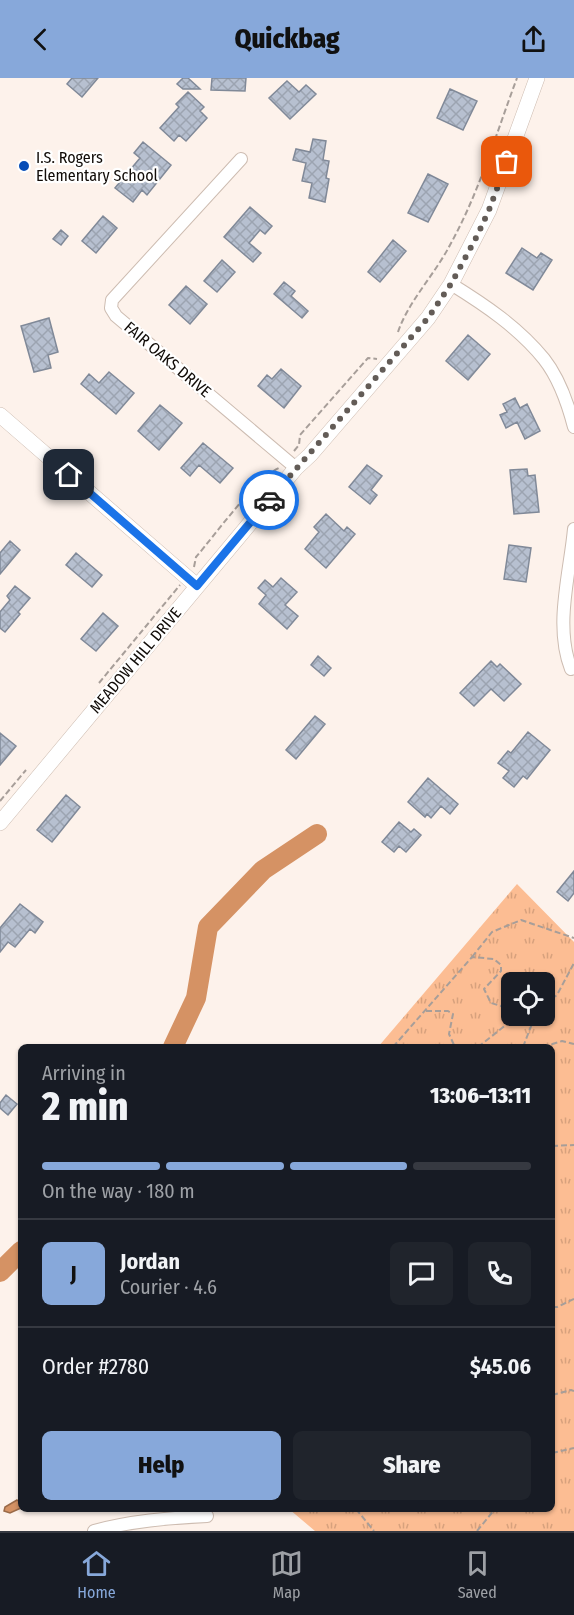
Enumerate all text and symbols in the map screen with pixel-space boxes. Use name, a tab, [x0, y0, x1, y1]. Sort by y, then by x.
icon: back	[24, 23, 57, 56]
text: Quickbag	[234, 23, 340, 55]
icon: share	[517, 23, 550, 56]
pin	[481, 136, 532, 187]
icon: bag	[490, 145, 523, 178]
place label: I.S. Rogers Elementary School	[36, 148, 158, 185]
marker: I.S. Rogers Elementary School	[17, 159, 31, 173]
street label: FAIR OAKS DRIVE	[120, 318, 215, 401]
pin	[43, 449, 94, 500]
icon: home	[52, 458, 85, 491]
courier	[239, 470, 299, 530]
icon: car	[253, 484, 286, 517]
street label: MEADOW HILL DRIVE	[86, 604, 185, 717]
map controls	[501, 972, 555, 1026]
button: locate	[501, 972, 555, 1026]
text: Arriving in	[42, 1061, 126, 1085]
text: 13:06–13:11	[430, 1082, 531, 1109]
text: 2 min	[42, 1084, 128, 1130]
text: On the way · 180 m	[42, 1179, 195, 1203]
button: chat	[390, 1242, 453, 1305]
button: phone	[468, 1242, 531, 1305]
text: Jordan	[120, 1248, 180, 1275]
text: J	[70, 1260, 77, 1287]
text: Courier · 4.6	[120, 1275, 217, 1299]
text: Order #2780	[42, 1353, 149, 1380]
text: $45.06	[470, 1353, 531, 1380]
button: Help	[42, 1431, 281, 1500]
button: Share	[293, 1431, 531, 1500]
tab: Home	[77, 1547, 116, 1602]
tab: Map	[270, 1547, 303, 1602]
tab: Saved	[458, 1547, 497, 1602]

